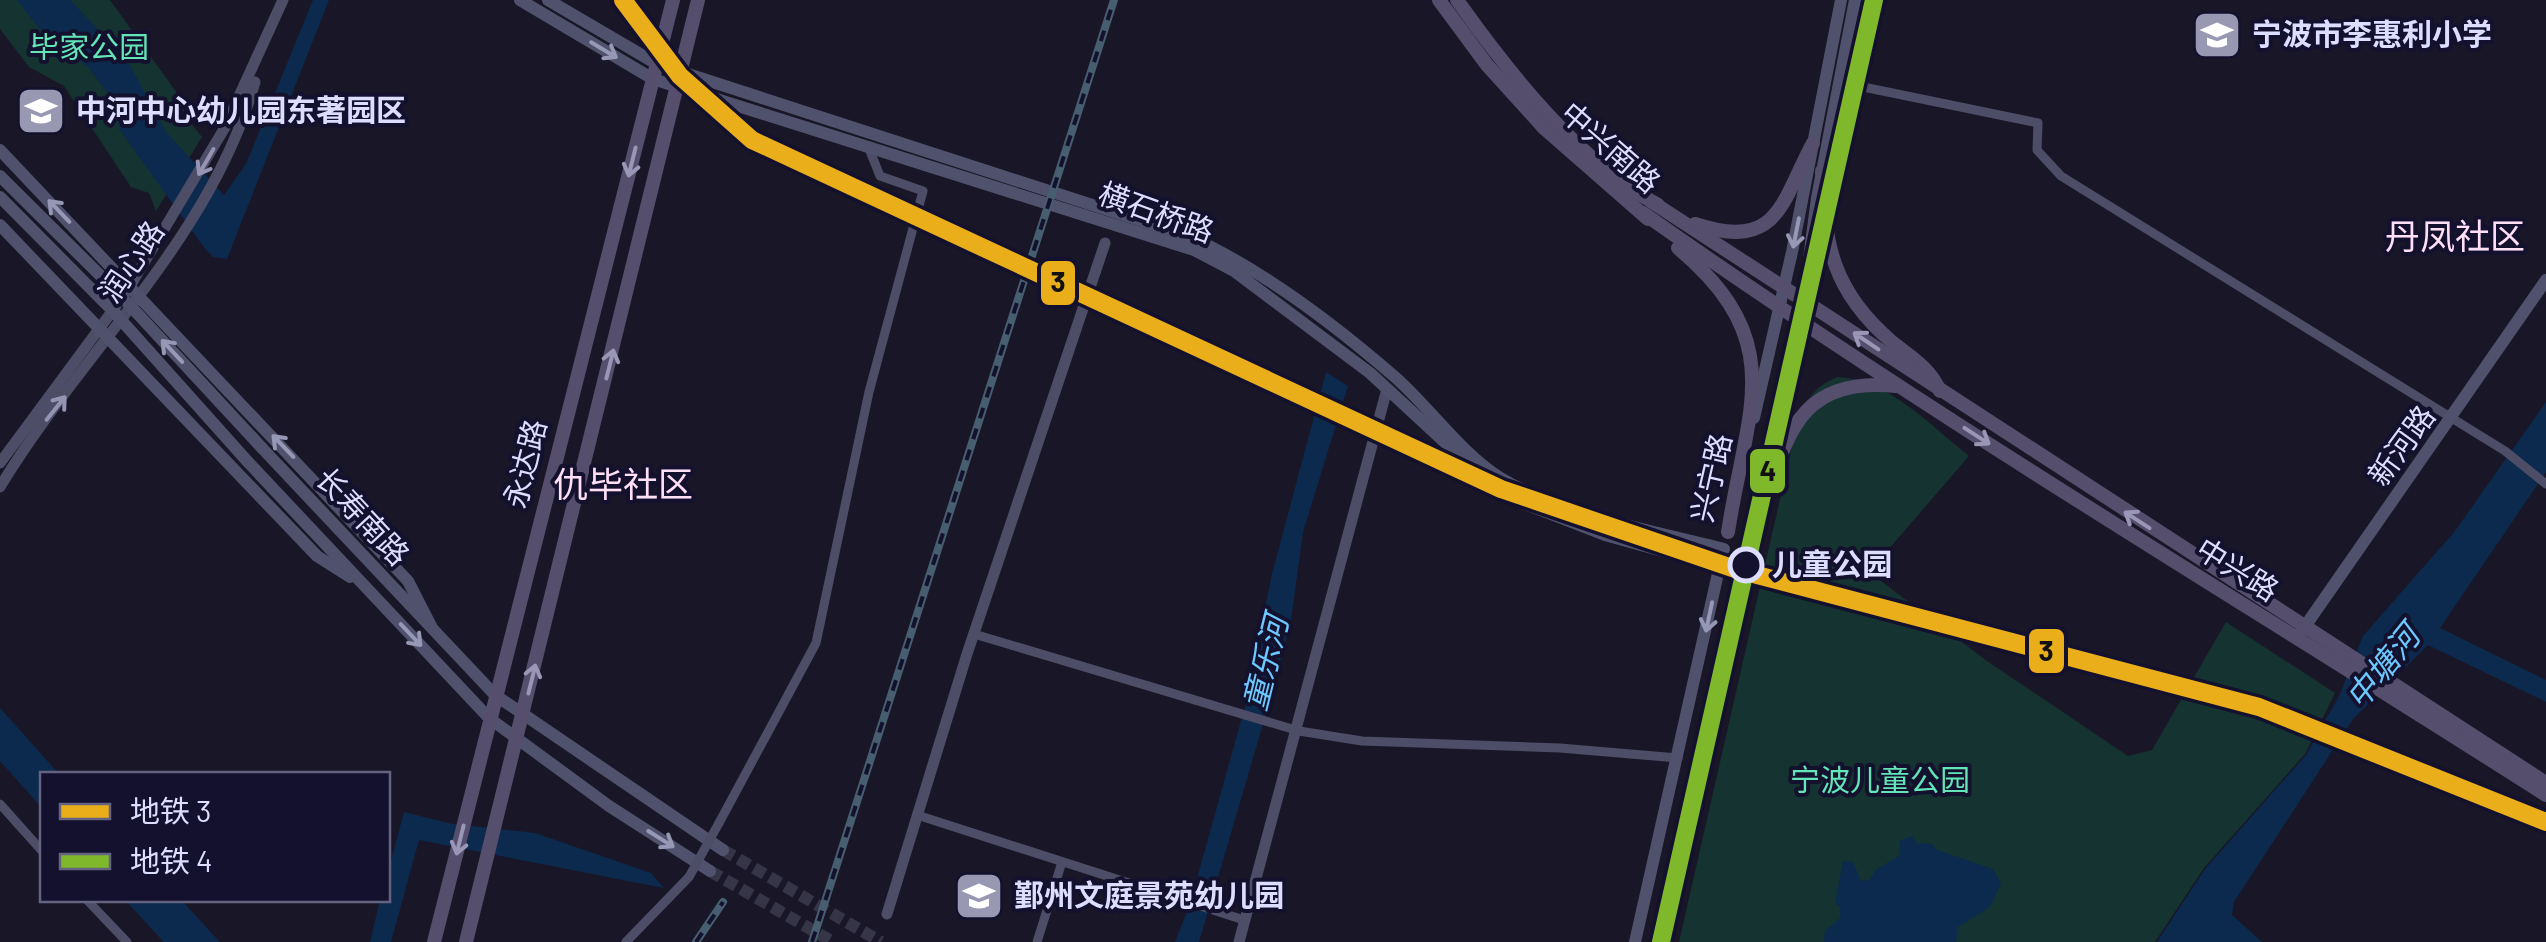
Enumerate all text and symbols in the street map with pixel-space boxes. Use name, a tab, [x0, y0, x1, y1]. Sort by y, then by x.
school or university icon: 宁波市李惠利小学	[2191, 9, 2243, 61]
place label: 宁波市李惠利小学	[2252, 15, 2492, 51]
park label: 毕家公园	[29, 28, 149, 64]
one-way arrow	[589, 40, 618, 60]
school or university icon: 中河中心幼儿园东著园区	[15, 85, 67, 137]
place label: 中河中心幼儿园东著园区	[76, 91, 406, 127]
street label: 中兴南路	[1554, 94, 1668, 199]
one-way arrow	[622, 145, 640, 177]
one-way arrow	[195, 146, 215, 176]
street label: 横石桥路	[1094, 174, 1219, 249]
one-way arrow	[47, 199, 71, 223]
street label: 润心路	[90, 214, 170, 308]
district label: 丹凤社区	[2385, 214, 2525, 256]
one-way arrow	[1786, 216, 1805, 249]
line badge: 3	[1039, 259, 1077, 307]
text: 3	[1050, 264, 1066, 298]
one-way arrow	[1852, 331, 1880, 352]
one-way arrow	[161, 339, 184, 364]
one-way arrow	[602, 349, 620, 381]
one-way arrow	[45, 395, 67, 421]
street label: 新河路	[2359, 398, 2441, 492]
street label: 永达路	[496, 415, 552, 512]
one-way arrow	[1963, 426, 1990, 446]
street label: 兴宁路	[1682, 430, 1738, 525]
one-way arrow	[272, 434, 295, 459]
line badge: 4	[1748, 447, 1787, 495]
text: 4	[1760, 453, 1776, 487]
street label: 长寿南路	[309, 459, 418, 572]
district label: 仇毕社区	[553, 462, 693, 504]
one-way arrow	[2124, 509, 2152, 530]
street label: 中兴路	[2190, 529, 2286, 607]
place label: 儿童公园	[1772, 545, 1892, 581]
marker: 儿童公园	[1729, 548, 1763, 582]
one-way arrow	[1699, 601, 1717, 633]
water label: 童乐河	[1234, 606, 1296, 714]
water label: 中塘河	[2336, 612, 2430, 715]
one-way arrow	[399, 622, 422, 647]
line badge: 3	[2027, 627, 2066, 675]
text: 3	[2038, 633, 2054, 667]
one-way arrow	[524, 664, 542, 696]
park label: 宁波儿童公园	[1790, 761, 1970, 797]
legend	[40, 772, 390, 902]
text: 地铁 3	[130, 792, 211, 828]
one-way arrow	[450, 823, 468, 855]
one-way arrow	[646, 829, 675, 850]
text: 地铁 4	[130, 842, 213, 878]
school or university icon: 鄞州文庭景苑幼儿园	[953, 870, 1005, 922]
place label: 鄞州文庭景苑幼儿园	[1014, 876, 1284, 912]

